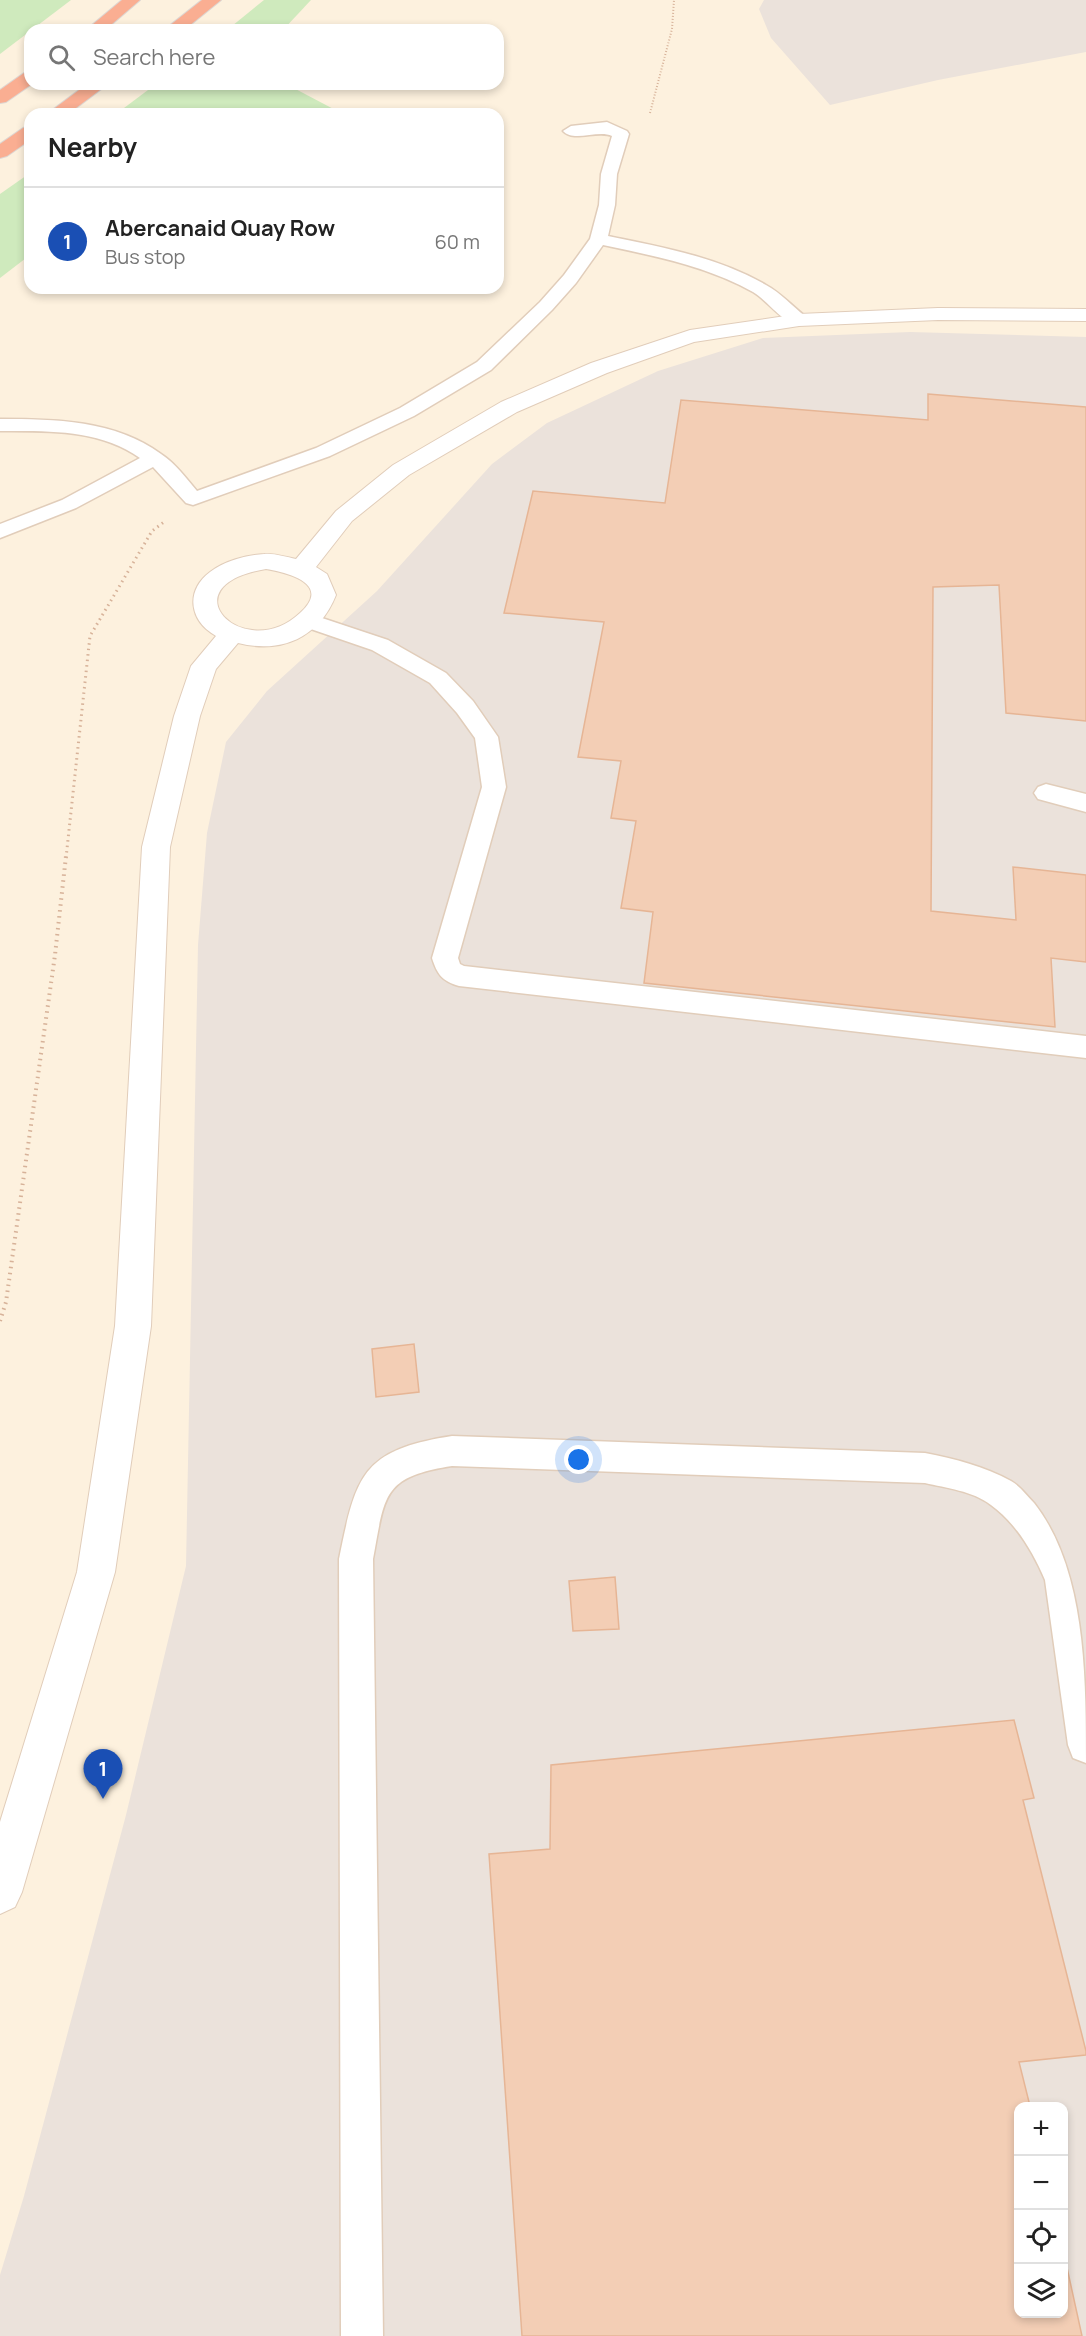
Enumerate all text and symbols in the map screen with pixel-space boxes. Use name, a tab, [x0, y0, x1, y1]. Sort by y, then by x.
search box	[24, 24, 504, 90]
icon: search	[45, 41, 78, 74]
text: Search here	[93, 42, 215, 72]
text: Nearby	[48, 129, 137, 165]
text: Abercanaid Quay Row	[105, 213, 335, 243]
text: 1	[63, 228, 72, 255]
text: 60 m	[434, 228, 480, 255]
text: Bus stop	[105, 243, 185, 270]
your location	[564, 1445, 593, 1474]
pin: 1	[84, 1750, 122, 1799]
map controls	[1014, 2102, 1068, 2318]
button: +	[1014, 2102, 1068, 2156]
button: −	[1014, 2156, 1068, 2210]
button: locate	[1014, 2210, 1068, 2264]
button: layers	[1014, 2264, 1068, 2318]

